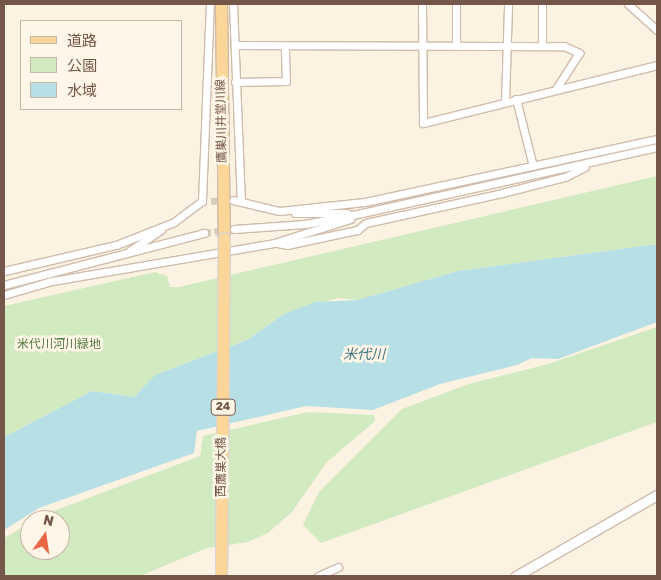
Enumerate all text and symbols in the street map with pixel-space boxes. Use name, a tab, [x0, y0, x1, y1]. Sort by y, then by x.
legend	[20, 20, 182, 110]
text: 道路	[67, 32, 97, 50]
text: 公園	[67, 57, 97, 75]
street label: 鷹巣川井堂川線	[214, 79, 230, 163]
text: 水域	[67, 82, 97, 100]
park label: 米代川河川緑地	[17, 338, 101, 352]
water label: 米代川	[343, 347, 385, 363]
road number: 24	[210, 398, 236, 416]
street label: 西鷹巣大橋	[215, 437, 229, 497]
north arrow	[20, 510, 70, 560]
text: N	[42, 511, 55, 530]

